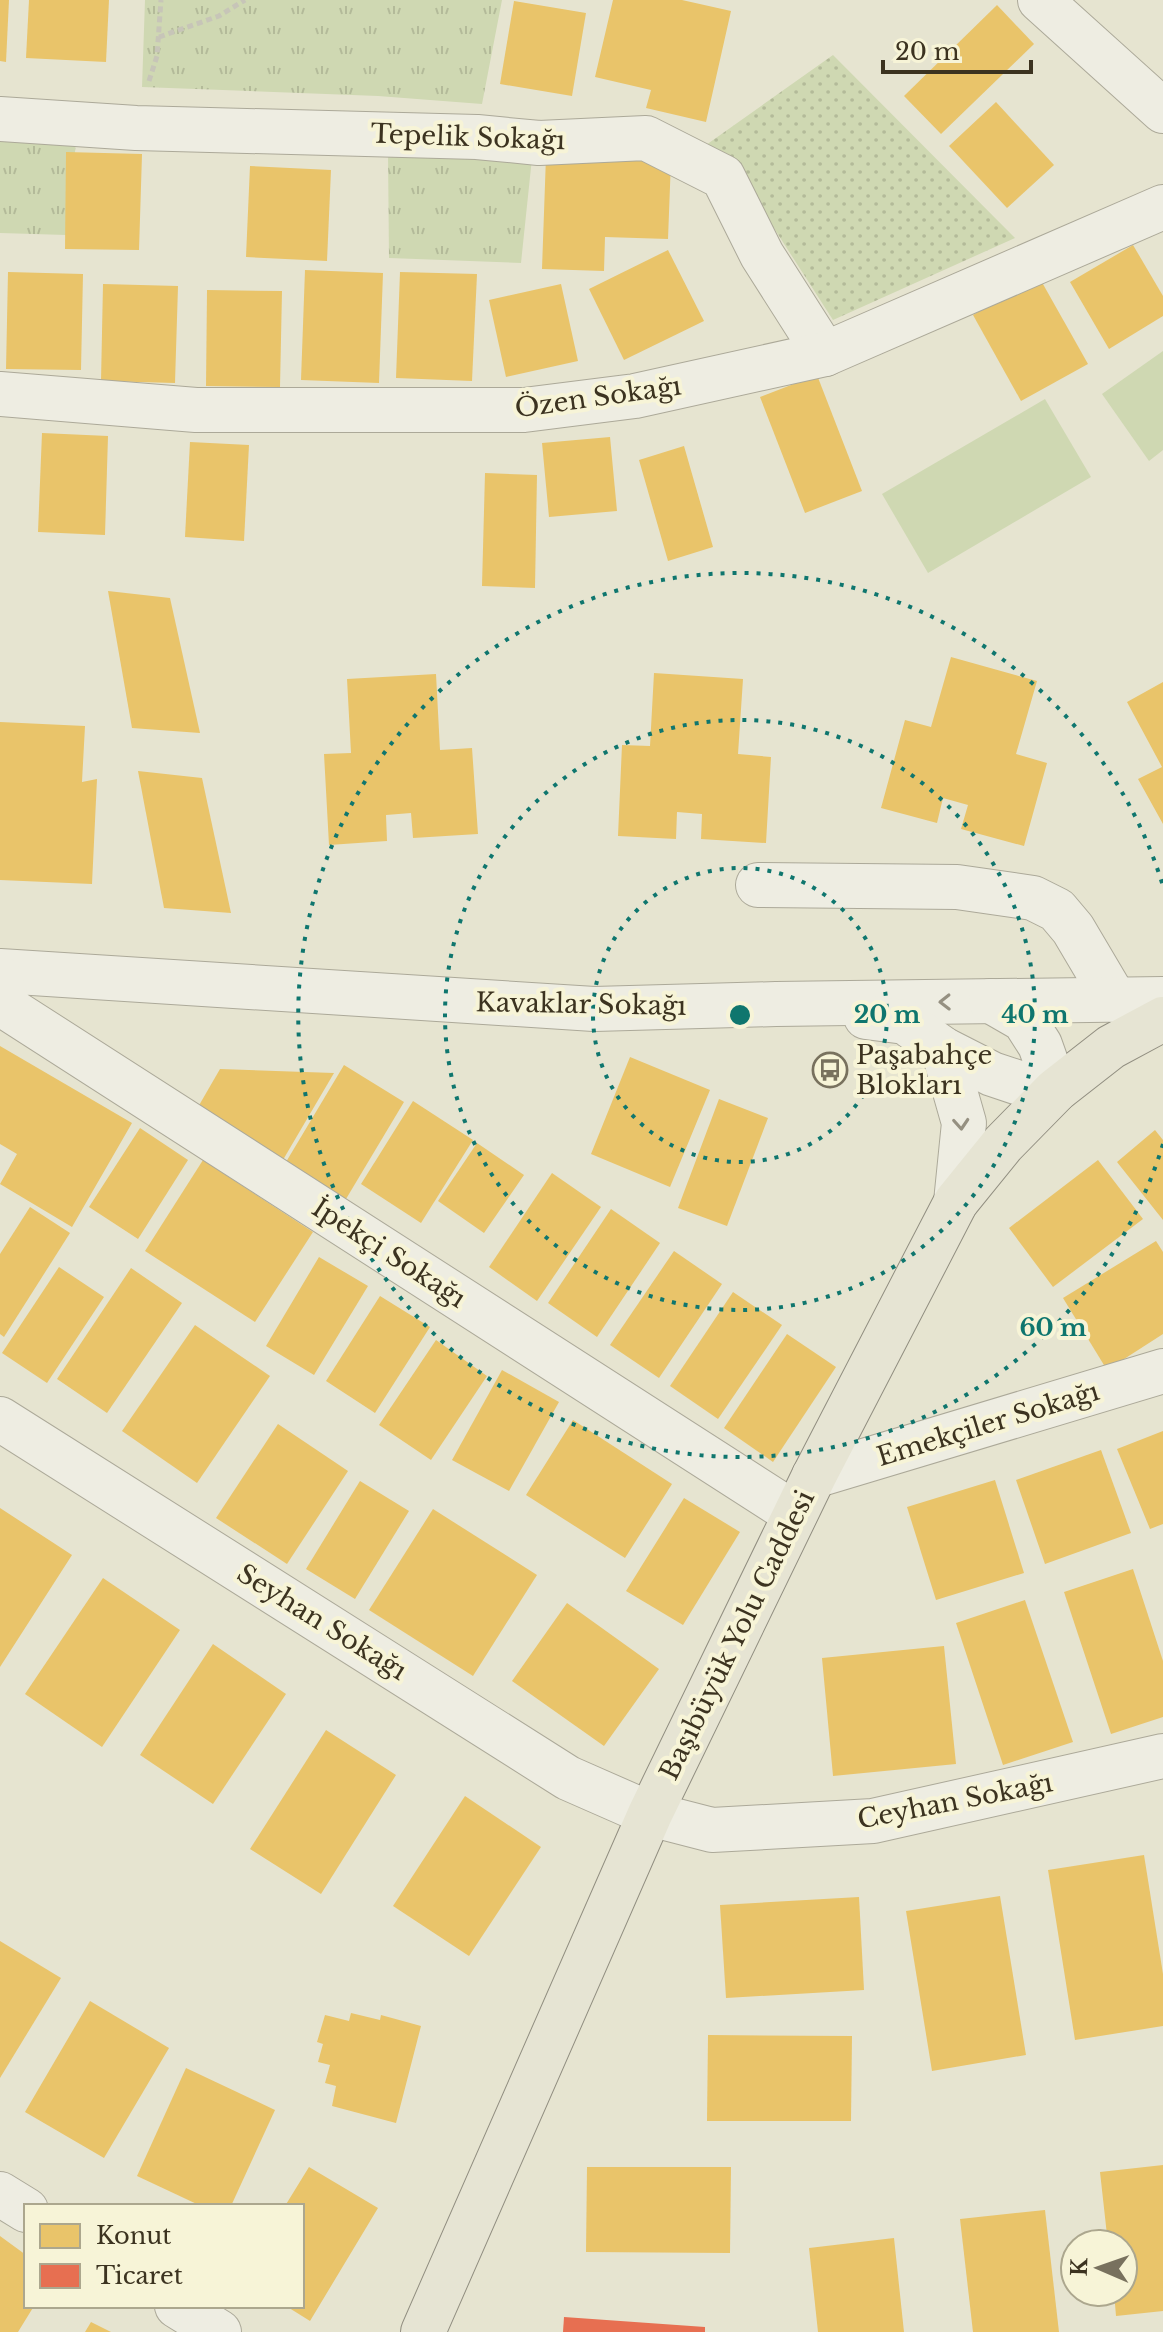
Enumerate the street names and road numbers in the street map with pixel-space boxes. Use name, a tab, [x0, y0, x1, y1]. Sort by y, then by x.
street label: Tepelik Sokağı	[370, 118, 566, 156]
street label: Özen Sokağı	[513, 369, 683, 425]
street label: Kavaklar Sokağı	[475, 986, 687, 1022]
street label: İpekçi Sokağı	[306, 1191, 472, 1315]
street label: Emekçiler Sokağı	[873, 1375, 1103, 1473]
street label: Başıbüyük Yolu Caddesi	[653, 1485, 821, 1785]
street label: Seyhan Sokağı	[231, 1557, 413, 1687]
street label: Ceyhan Sokağı	[855, 1766, 1055, 1836]

